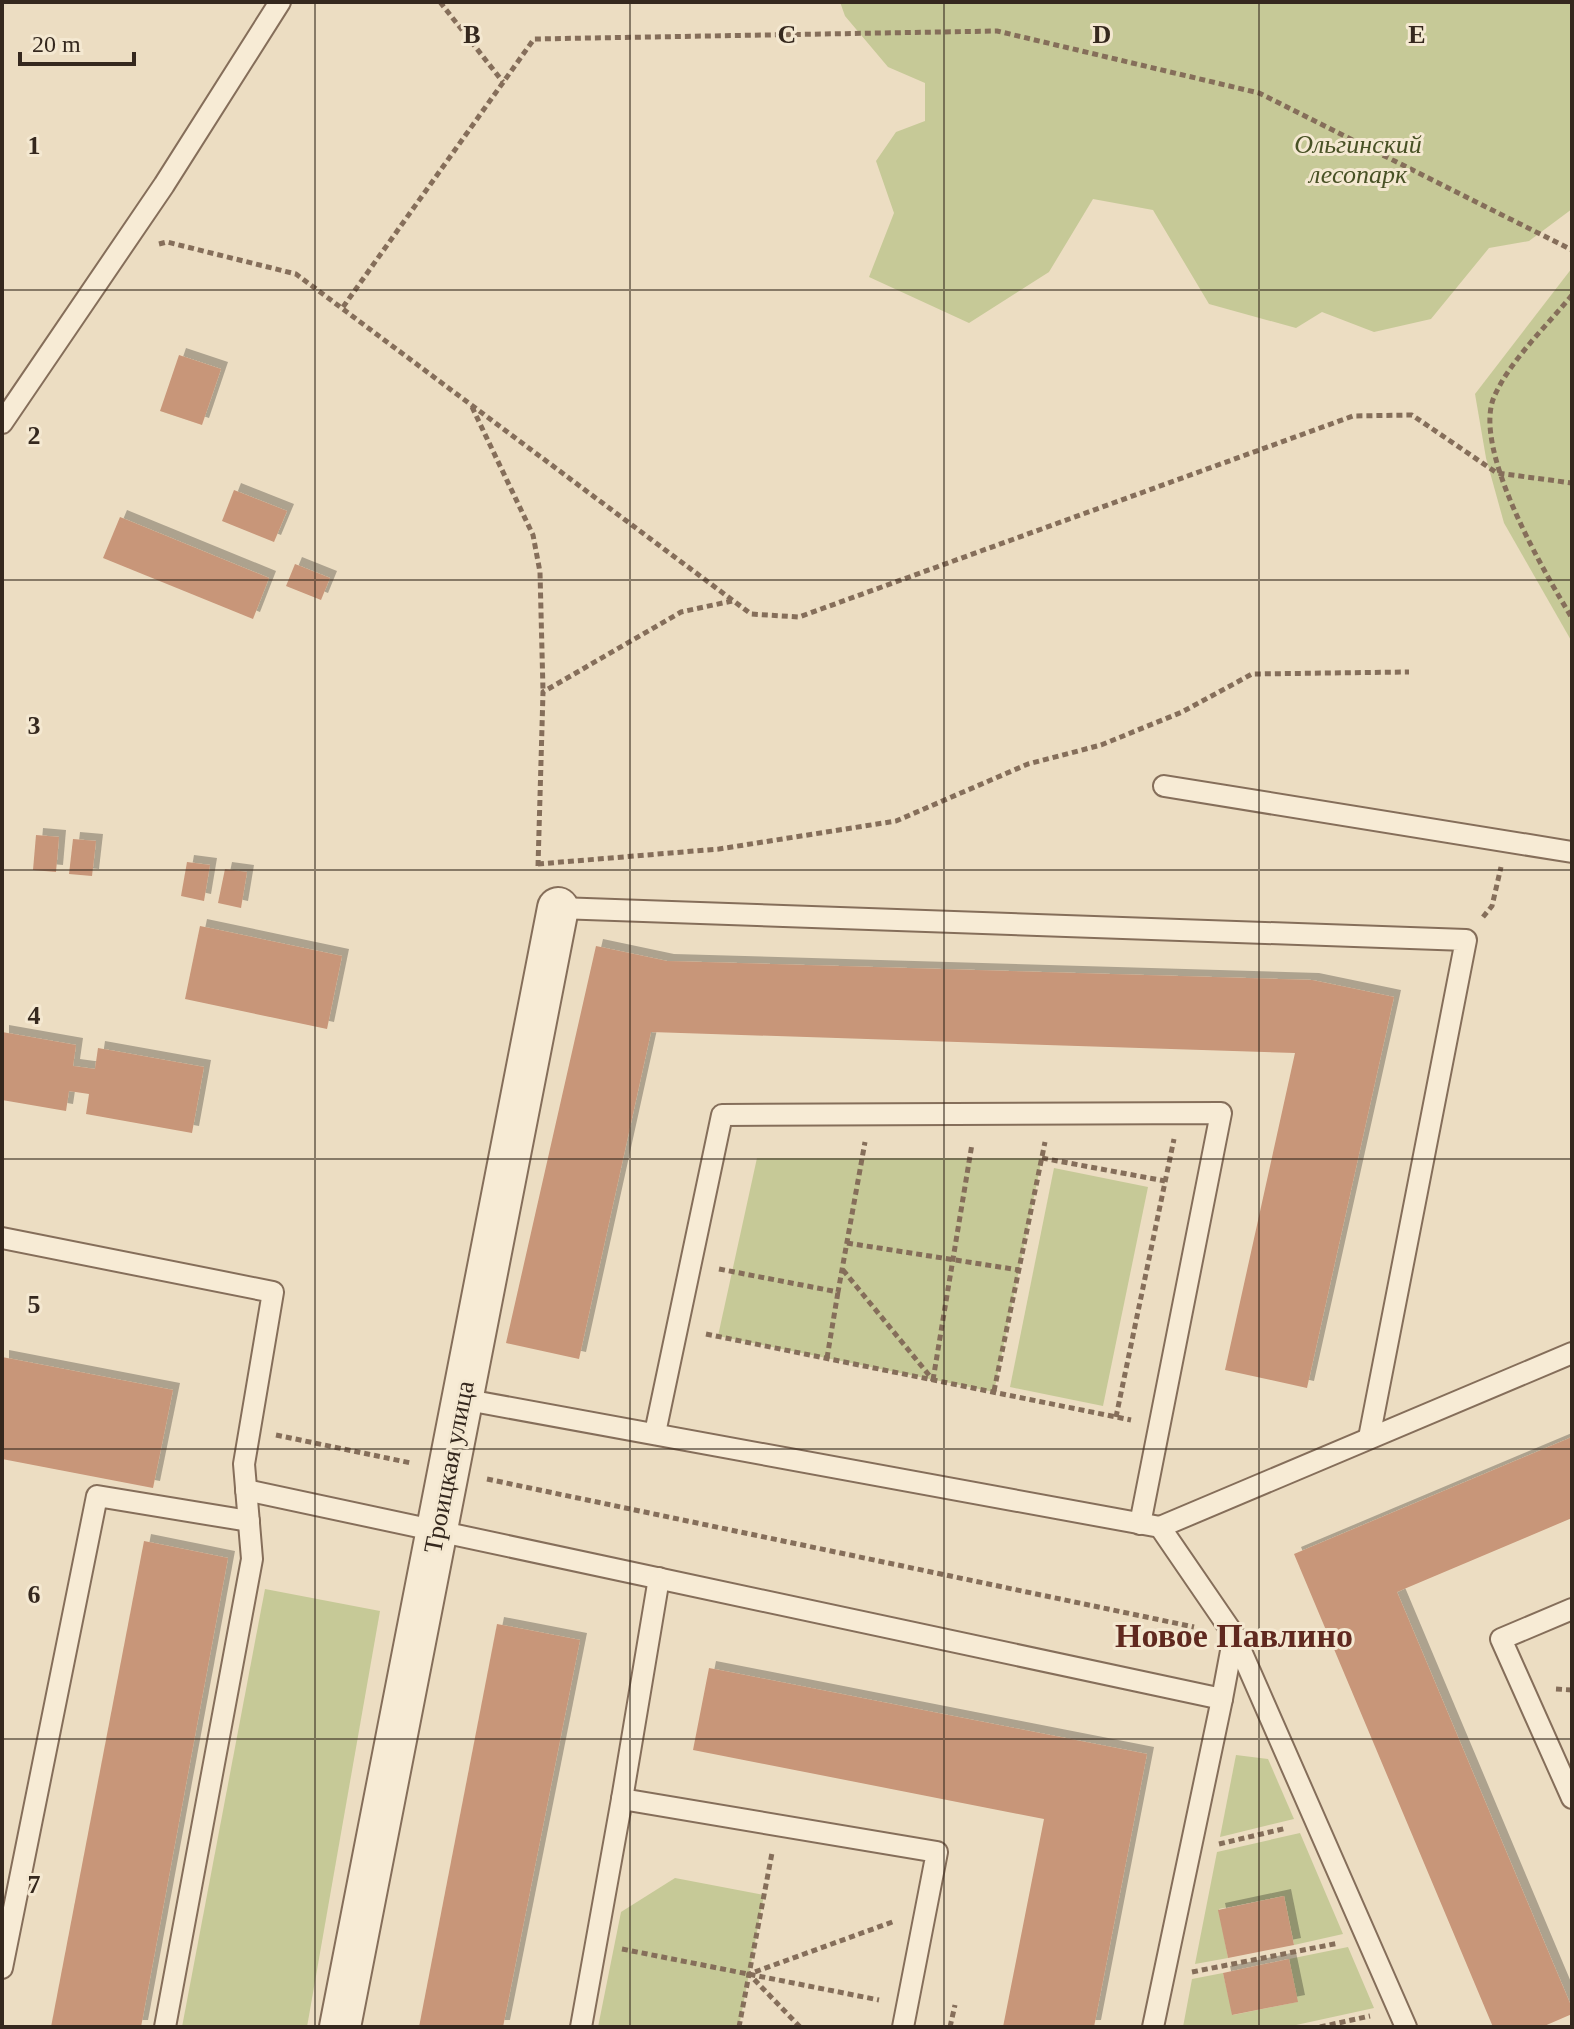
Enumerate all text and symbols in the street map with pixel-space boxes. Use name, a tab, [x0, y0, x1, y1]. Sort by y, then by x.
scale bar	[20, 16, 134, 66]
text: B	[463, 20, 481, 49]
text: C	[778, 20, 796, 49]
text: D	[1093, 20, 1111, 49]
text: E	[1408, 20, 1426, 49]
text: 20 m	[32, 31, 81, 57]
park label: Ольгинский лесопарк	[1294, 130, 1422, 189]
text: 1	[28, 131, 41, 160]
text: 2	[28, 421, 41, 450]
text: 3	[28, 711, 41, 740]
text: 4	[28, 1001, 41, 1030]
text: 5	[28, 1290, 41, 1319]
street label: Троицкая улица	[418, 1378, 480, 1556]
text: 6	[28, 1580, 41, 1609]
district label: Новое Павлино	[1115, 1617, 1353, 1654]
text: 7	[28, 1870, 41, 1899]

